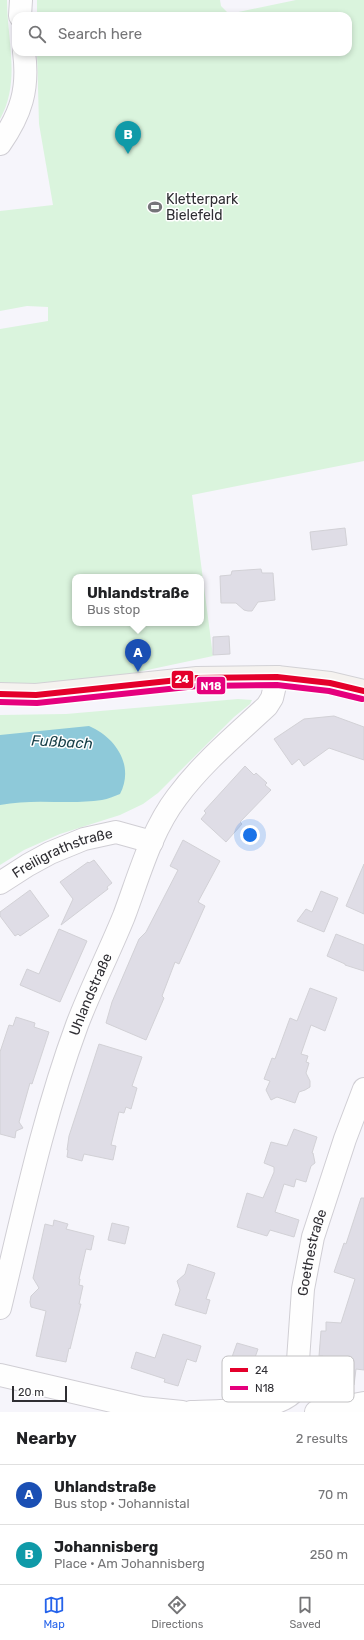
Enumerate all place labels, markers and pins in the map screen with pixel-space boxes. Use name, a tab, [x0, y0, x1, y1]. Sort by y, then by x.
pin: B	[115, 121, 141, 154]
place label: Kletterpark Bielefeld	[166, 191, 239, 224]
sports icon: Kletterpark Bielefeld	[147, 199, 163, 215]
pin: A	[125, 639, 151, 672]

